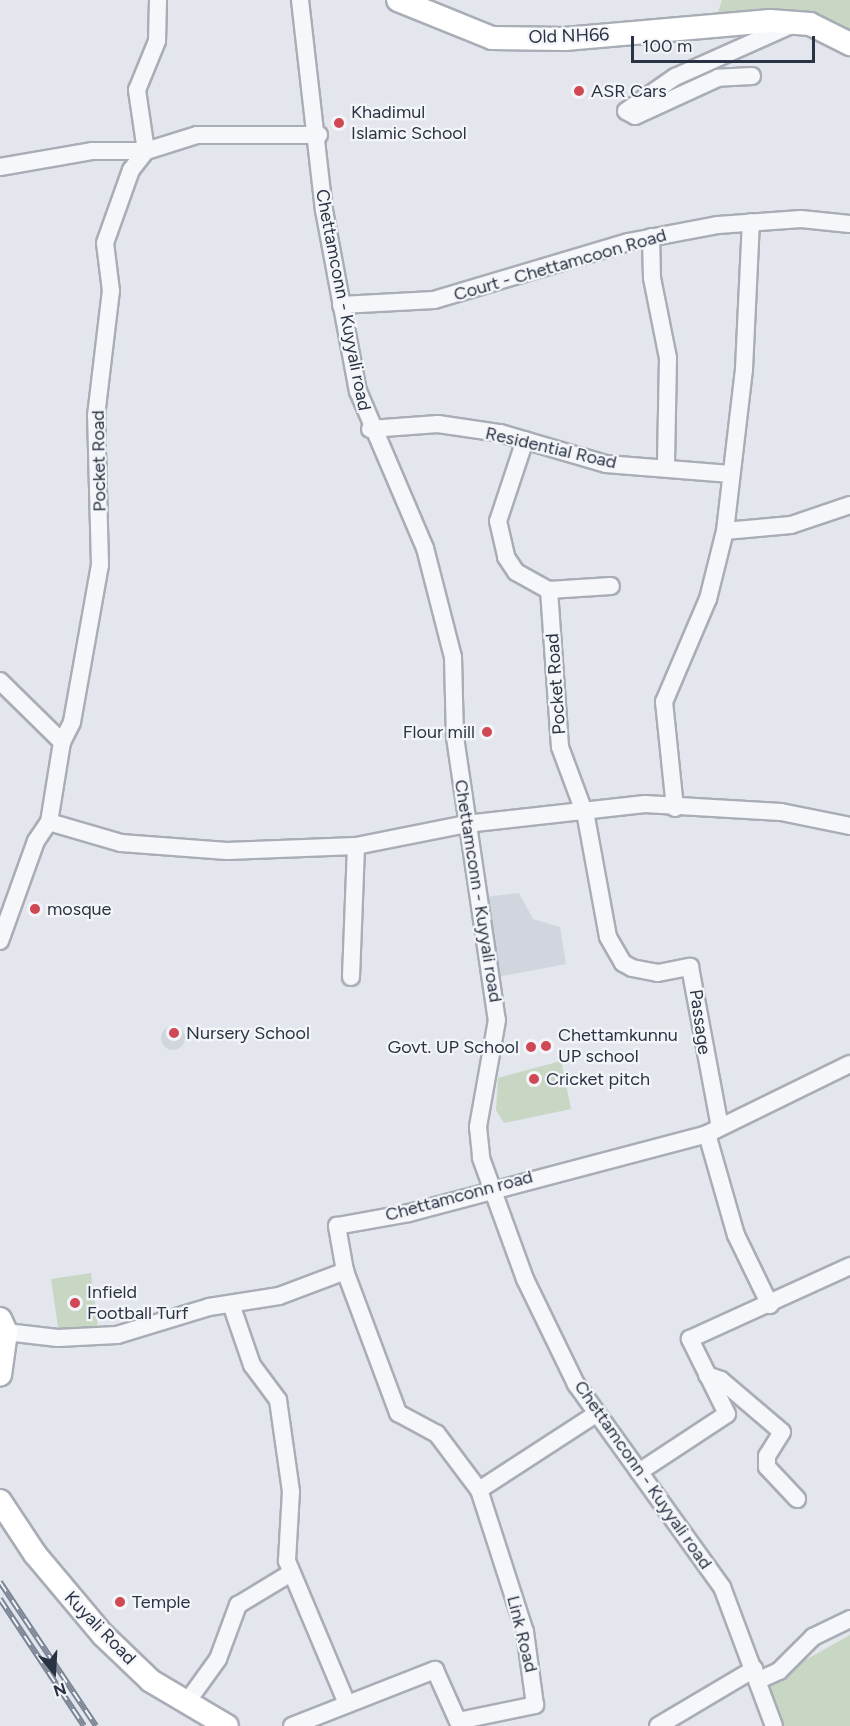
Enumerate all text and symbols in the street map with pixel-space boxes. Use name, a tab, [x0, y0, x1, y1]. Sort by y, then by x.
street label: Old NH66	[528, 24, 610, 48]
scale bar	[634, 24, 818, 62]
text: 100 m	[642, 35, 692, 57]
place label: ASR Cars	[591, 80, 667, 102]
marker: ASR Cars	[572, 84, 586, 98]
place label: Khadimul Islamic School	[351, 102, 467, 144]
marker: Khadimul Islamic School	[332, 116, 346, 130]
street label: Chettamconn - Kuyyali road	[311, 187, 375, 413]
street label: Court - Chettamcoon Road	[451, 224, 669, 306]
street label: Pocket Road	[87, 410, 111, 512]
street label: Residential Road	[483, 422, 619, 474]
street label: Pocket Road	[542, 633, 570, 735]
place label: Flour mill	[403, 721, 475, 743]
marker: Flour mill	[480, 725, 494, 739]
street label: Chettamconn - Kuyyali road	[450, 778, 506, 1004]
place label: mosque	[47, 898, 111, 920]
marker: mosque	[28, 902, 42, 916]
street label: Passage	[685, 988, 715, 1056]
place label: Nursery School	[186, 1022, 310, 1044]
place label: Chettamkunnu UP school	[558, 1025, 678, 1068]
marker: Nursery School	[167, 1026, 181, 1040]
place label: Govt. UP School	[387, 1036, 519, 1058]
marker: Chettamkunnu UP school	[539, 1039, 553, 1053]
marker: Govt. UP School	[524, 1040, 538, 1054]
place label: Cricket pitch	[546, 1068, 650, 1090]
marker: Cricket pitch	[527, 1072, 541, 1086]
street label: Chettamconn road	[383, 1166, 535, 1226]
place label: Infield Football Turf	[87, 1282, 188, 1324]
marker: Infield Football Turf	[68, 1296, 82, 1310]
street label: Chettamconn - Kuyyali road	[570, 1377, 716, 1573]
street label: Kuyali Road	[60, 1587, 140, 1669]
place label: Temple	[132, 1591, 190, 1613]
street label: Link Road	[502, 1593, 542, 1675]
marker: Temple	[113, 1595, 127, 1609]
north arrow	[24, 1642, 84, 1702]
text: N	[51, 1679, 69, 1701]

